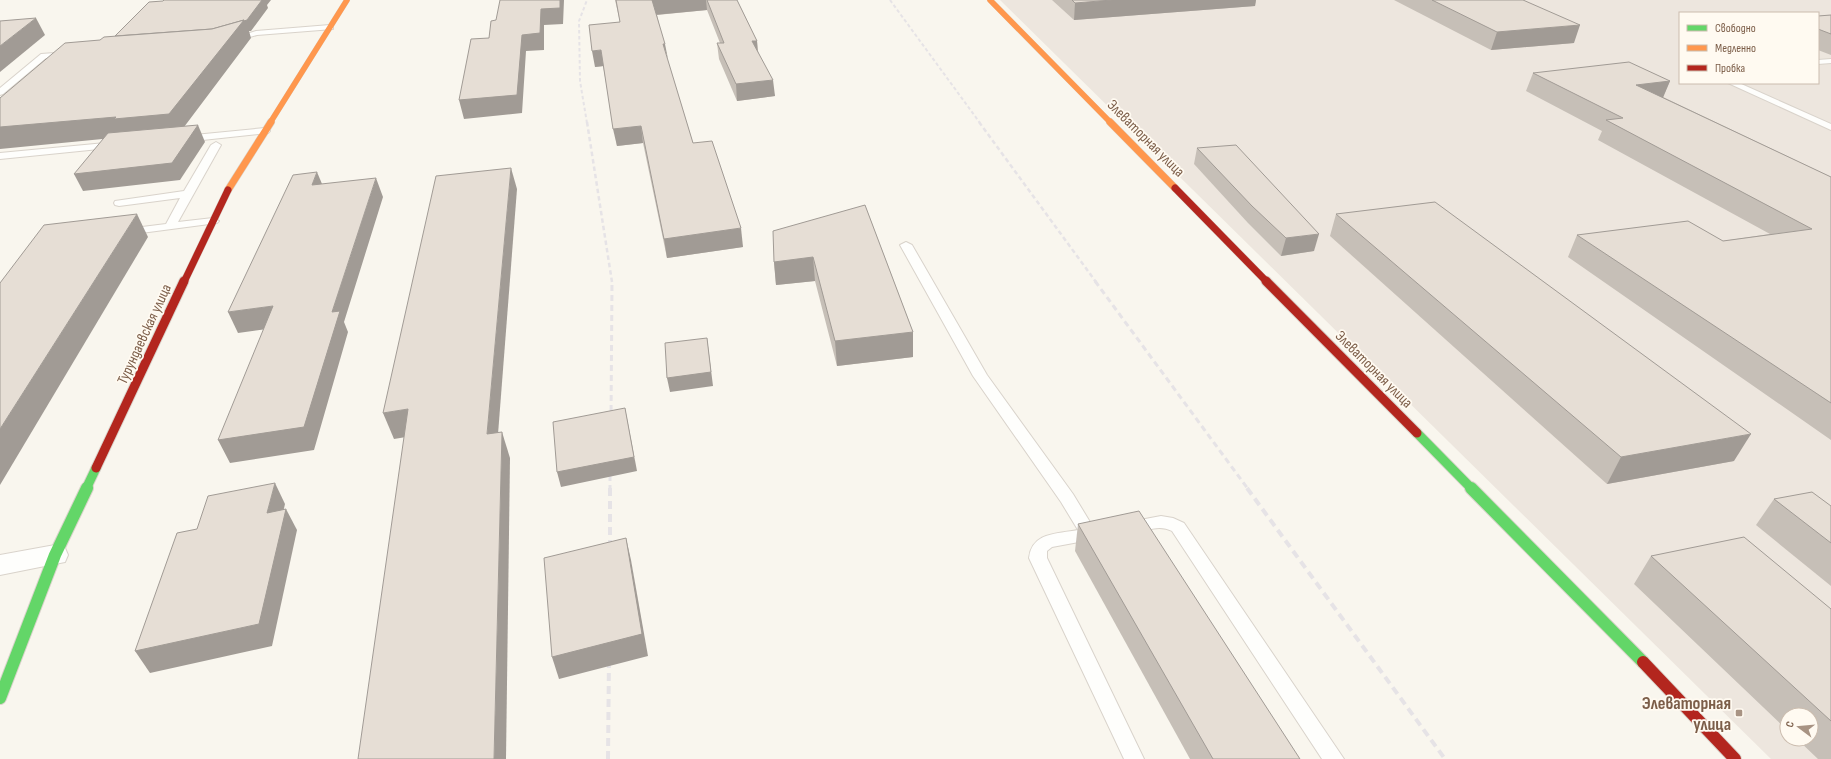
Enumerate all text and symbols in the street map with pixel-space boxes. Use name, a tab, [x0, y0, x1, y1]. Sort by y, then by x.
legend	[1679, 12, 1819, 84]
text: Свободно	[1715, 21, 1756, 36]
text: Медленно	[1715, 41, 1756, 56]
text: Пробка	[1715, 61, 1746, 76]
street label: Элеваторная улица	[1103, 96, 1189, 181]
street label: Турундаевская улица	[113, 281, 176, 387]
street label: Элеваторная улица	[1331, 327, 1417, 412]
place label: Элеваторная улица	[1642, 693, 1731, 735]
north arrow	[1779, 707, 1819, 747]
marker: Элеваторная улица	[1734, 708, 1744, 718]
text: С	[1783, 720, 1797, 729]

